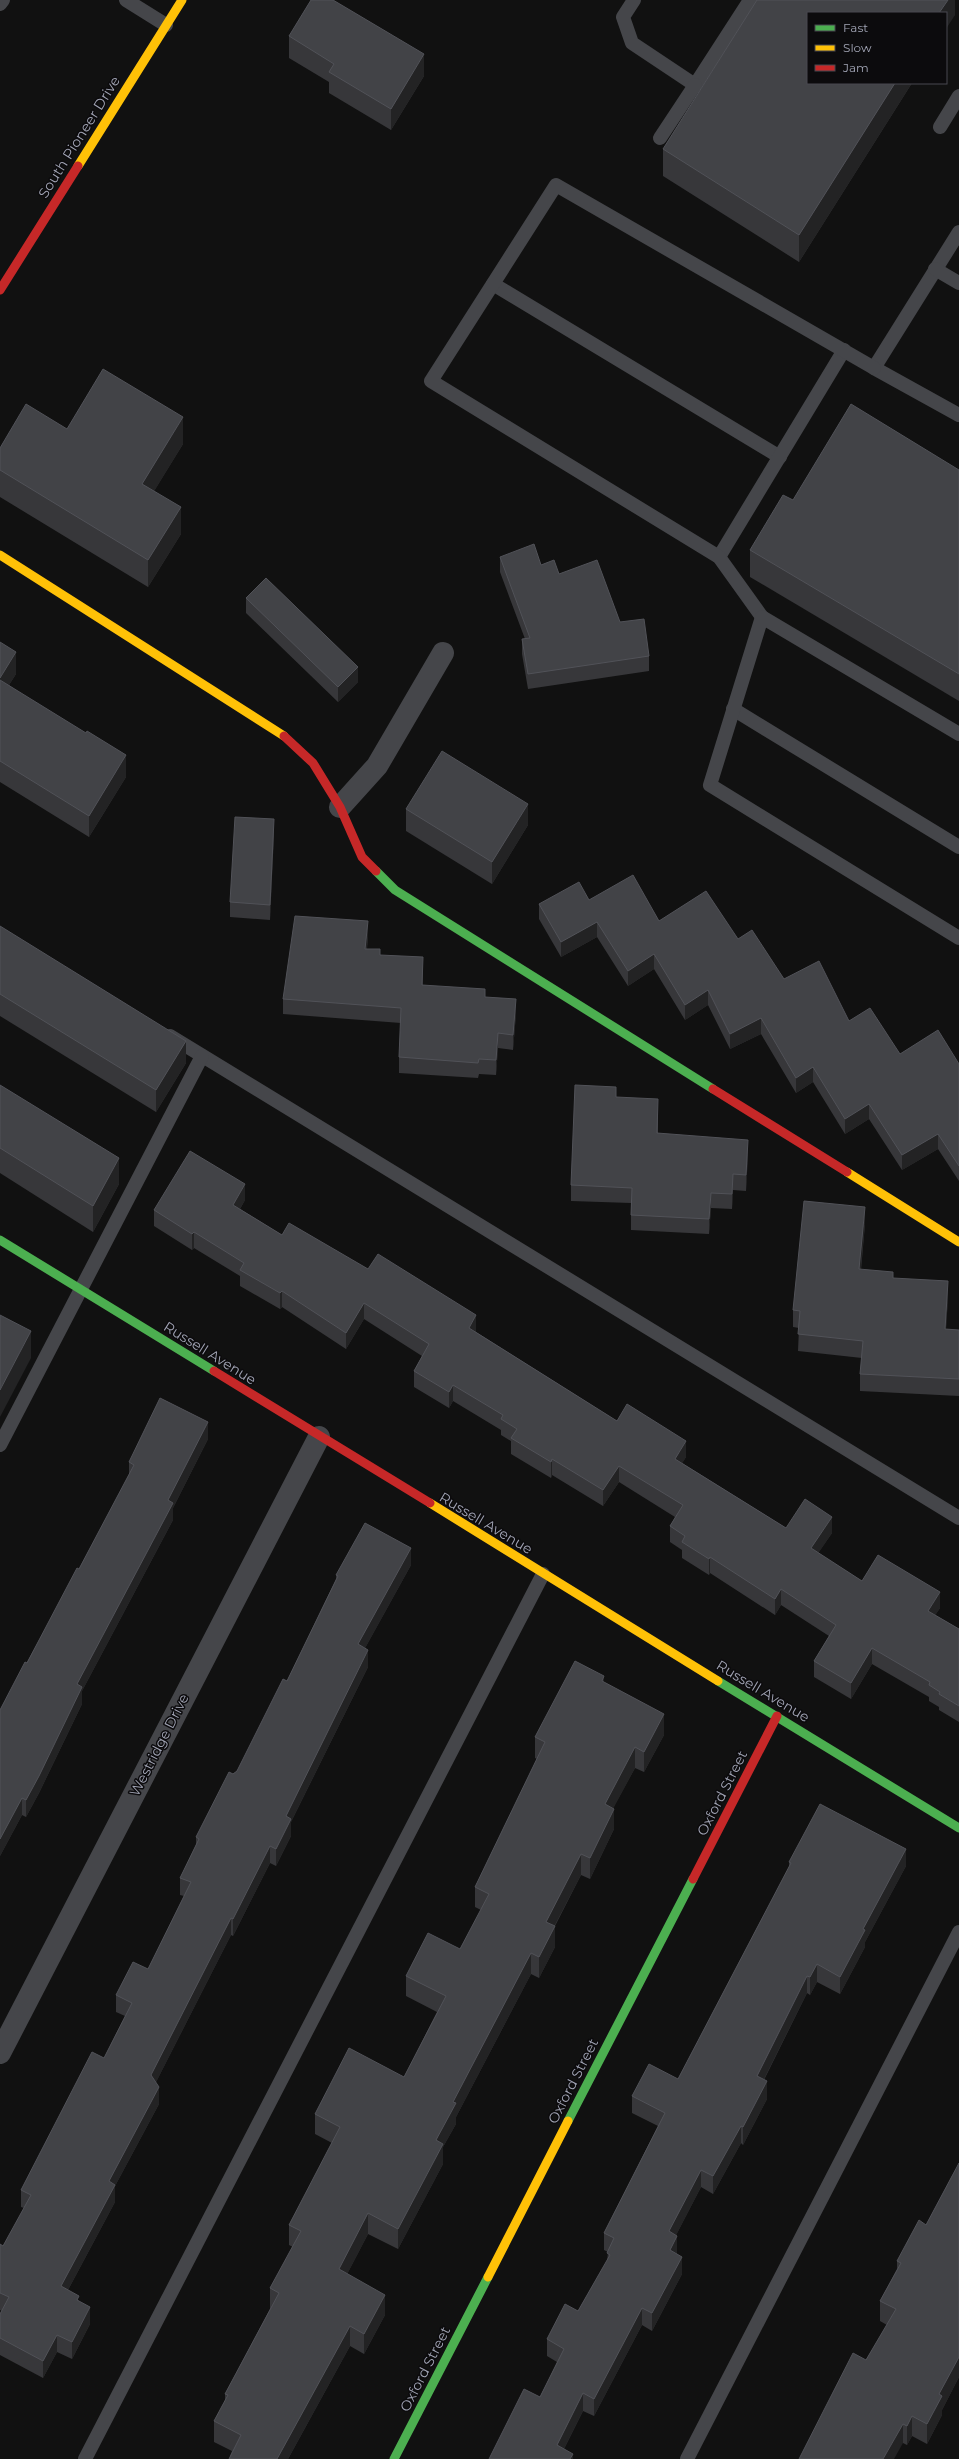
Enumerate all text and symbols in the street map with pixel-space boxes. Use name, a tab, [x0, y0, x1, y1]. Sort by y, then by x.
legend	[807, 12, 947, 84]
text: Fast	[843, 20, 868, 35]
text: Slow	[843, 40, 872, 55]
text: Jam	[842, 60, 869, 75]
street label: South Pioneer Drive	[34, 73, 124, 201]
street label: Russell Avenue	[160, 1317, 260, 1389]
street label: Russell Avenue	[436, 1488, 536, 1558]
street label: Russell Avenue	[713, 1656, 813, 1726]
street label: Westridge Drive	[125, 1691, 193, 1799]
street label: Oxford Street	[693, 1747, 751, 1839]
street label: Oxford Street	[544, 2035, 602, 2127]
street label: Oxford Street	[396, 2323, 454, 2415]

